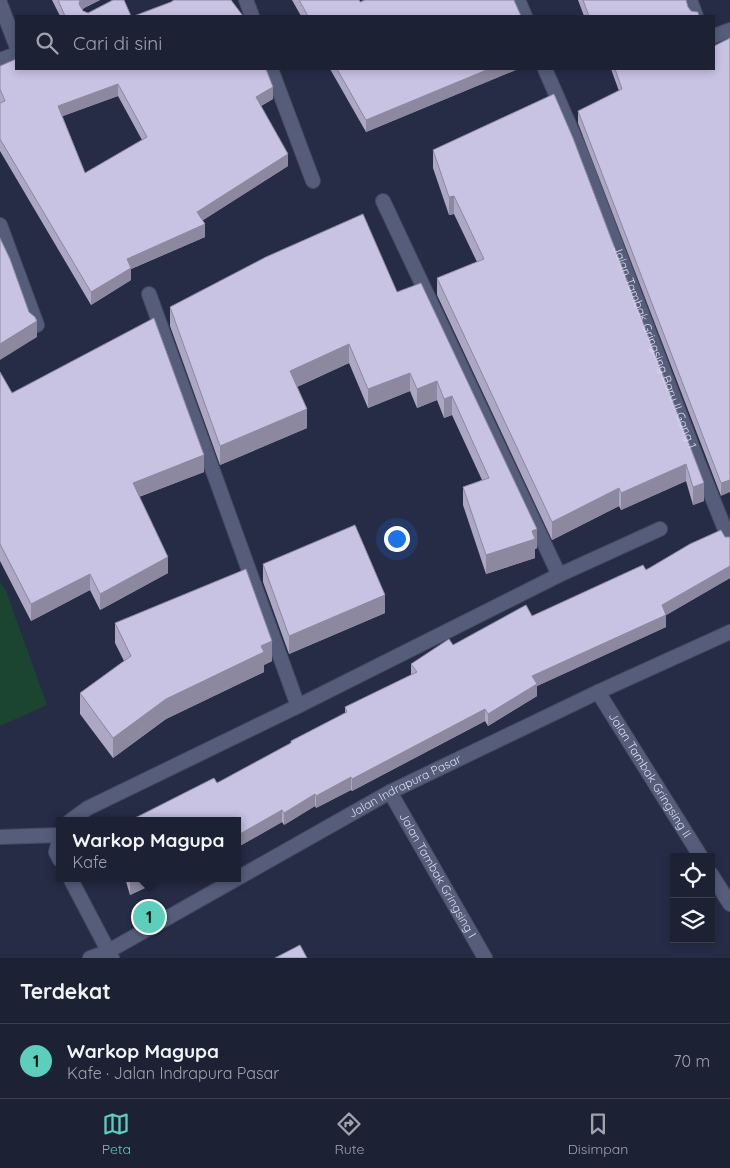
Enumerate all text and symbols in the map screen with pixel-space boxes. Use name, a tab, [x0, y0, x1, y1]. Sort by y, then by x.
search box	[15, 15, 715, 70]
icon: search	[33, 29, 61, 57]
text: Cari di sini	[73, 31, 162, 55]
street label: Jalan Tambak Gringsing Baru II Gang 1	[610, 243, 700, 451]
your location	[384, 526, 410, 552]
street label: Jalan Tambak Gringsing II	[606, 709, 695, 840]
street label: Jalan Indrapura Pasar	[346, 751, 464, 821]
street label: Jalan Tambak Gringsing I	[396, 810, 480, 940]
popup	[56, 817, 241, 882]
text: Warkop Magupa	[73, 828, 224, 852]
text: Kafe	[73, 852, 107, 872]
map controls	[670, 853, 715, 943]
button: locate	[670, 853, 715, 898]
pin: 1	[133, 898, 165, 936]
button: layers	[670, 898, 715, 943]
text: Terdekat	[20, 978, 111, 1004]
text: Warkop Magupa	[67, 1039, 219, 1063]
text: 1	[33, 1051, 39, 1071]
text: 70 m	[673, 1051, 710, 1071]
text: Kafe · Jalan Indrapura Pasar	[67, 1063, 279, 1083]
tab: Peta	[102, 1110, 131, 1158]
tab: Rute	[335, 1110, 364, 1158]
tab: Disimpan	[568, 1110, 628, 1158]

